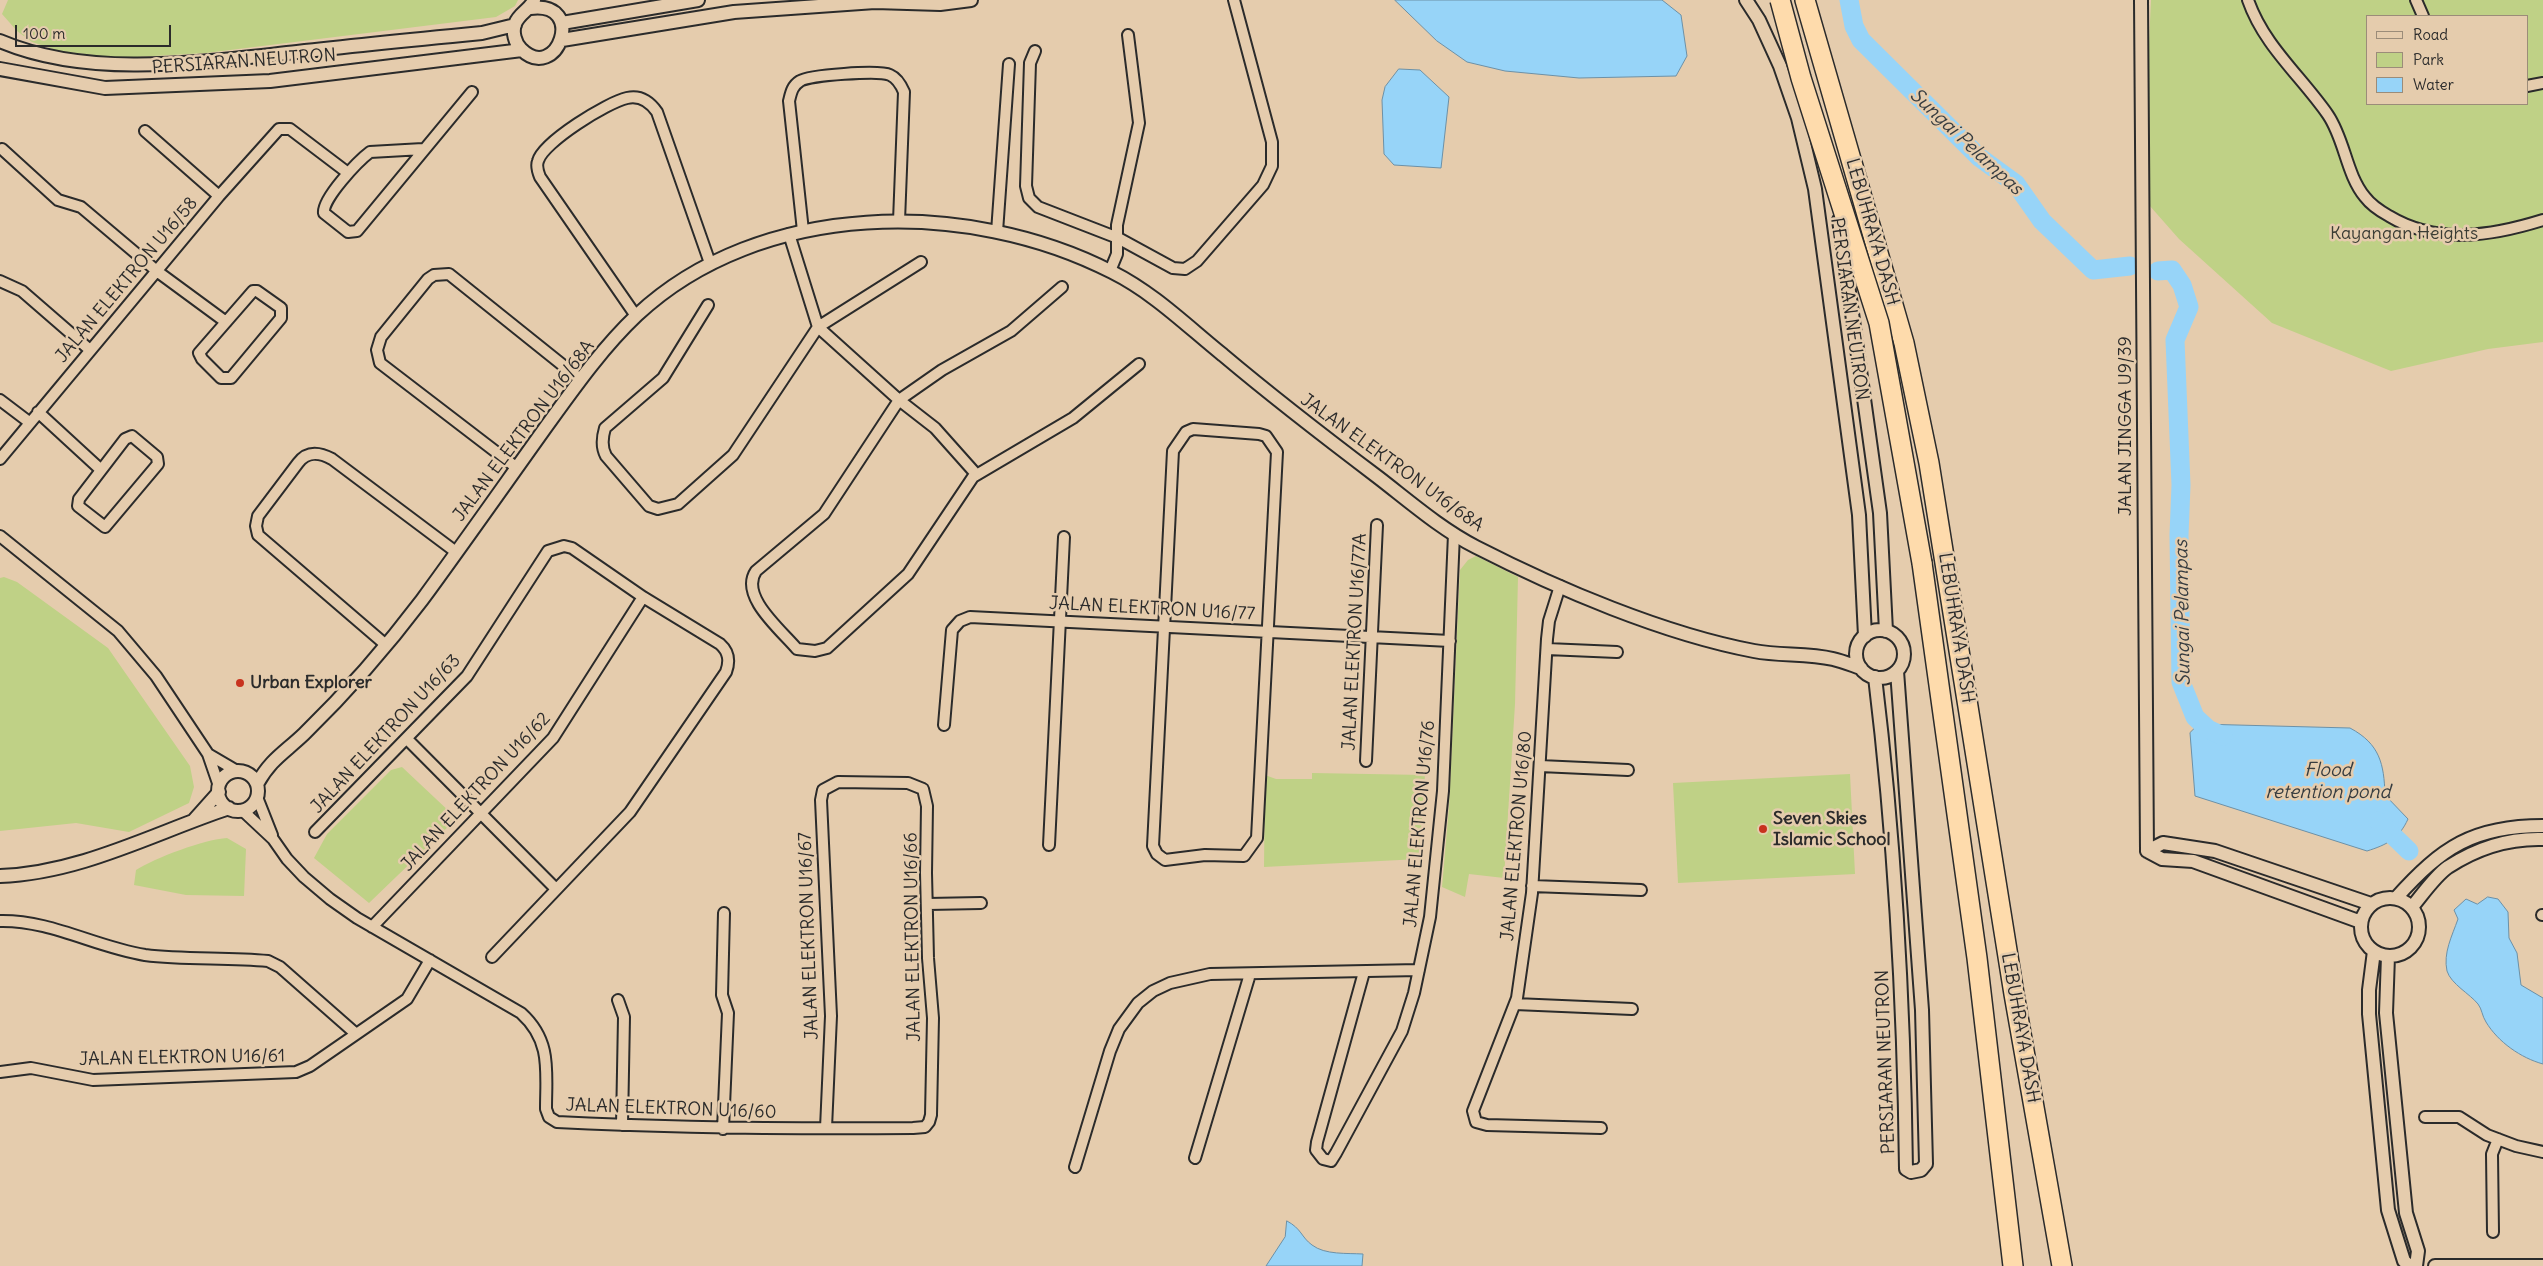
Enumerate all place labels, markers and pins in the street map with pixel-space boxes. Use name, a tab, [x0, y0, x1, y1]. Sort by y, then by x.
place label: Urban Explorer	[250, 672, 372, 694]
marker: Urban Explorer	[234, 677, 246, 689]
place label: Seven Skies Islamic School	[1773, 808, 1890, 851]
marker: Seven Skies Islamic School	[1757, 823, 1769, 835]

